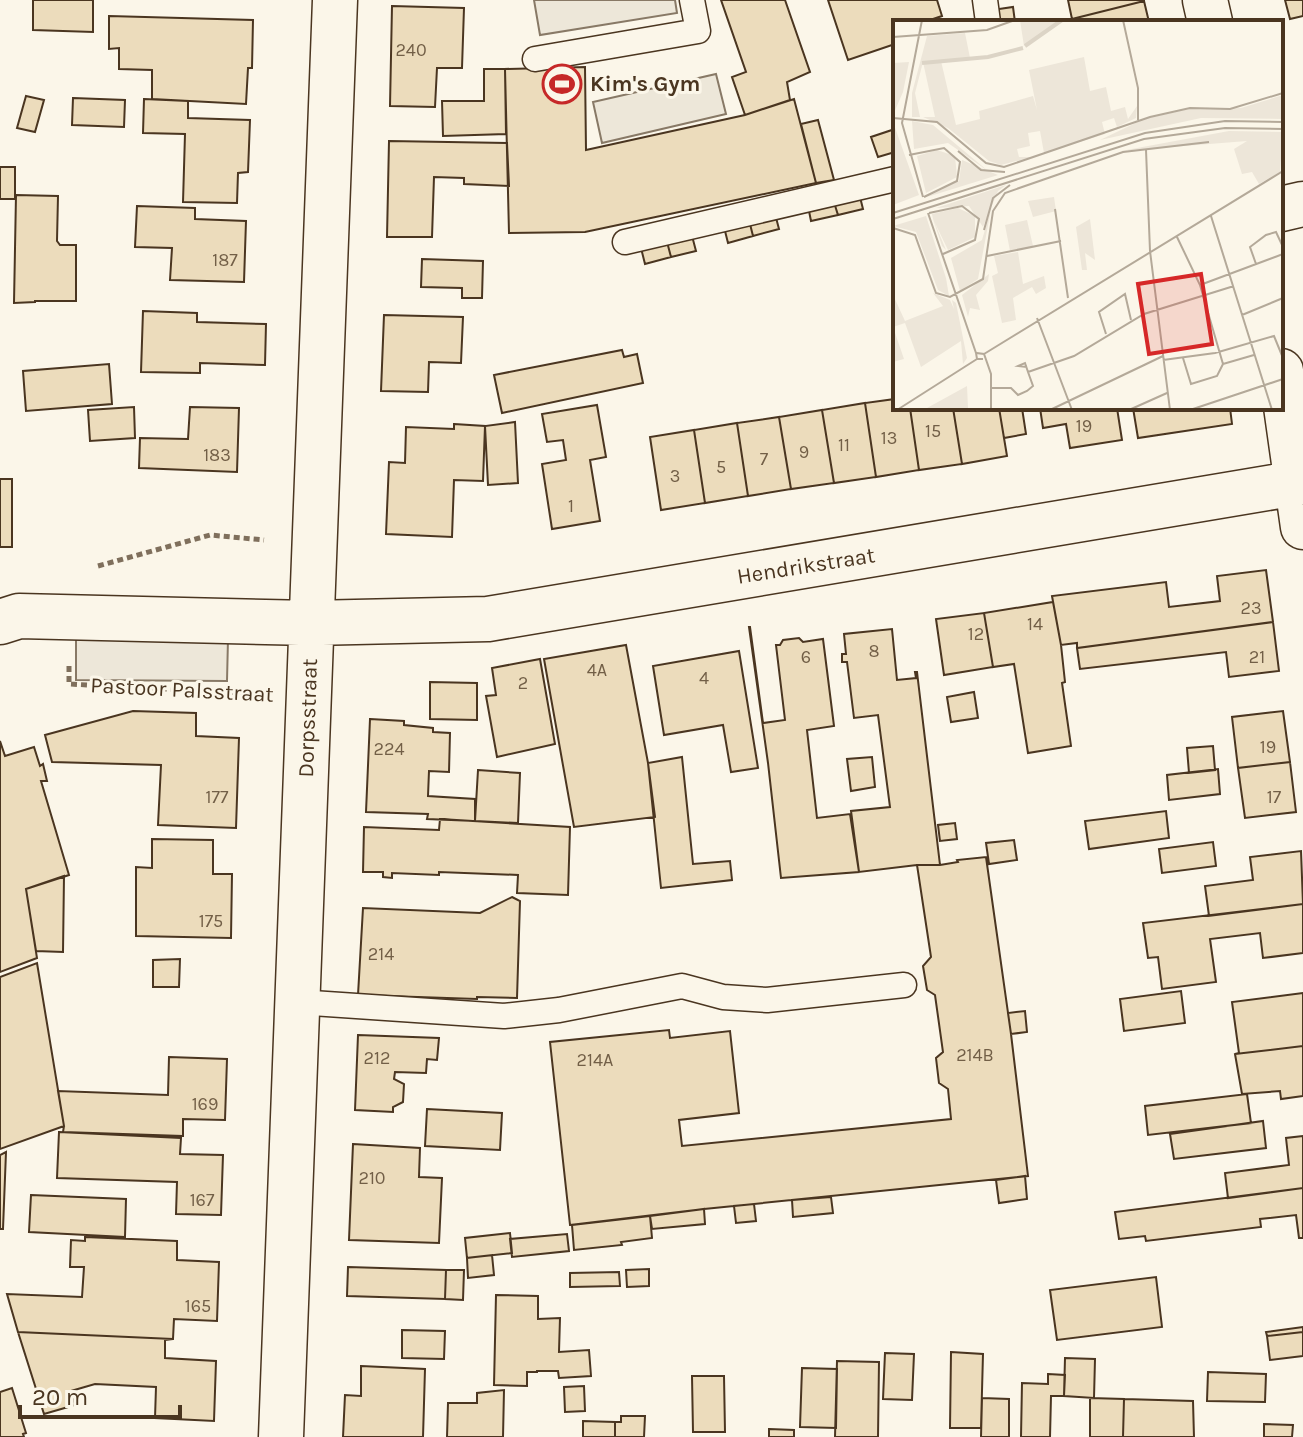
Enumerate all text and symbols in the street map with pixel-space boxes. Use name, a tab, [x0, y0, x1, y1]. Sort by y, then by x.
inset map	[893, 20, 1283, 410]
house number: 240	[395, 39, 427, 61]
sports icon: Kim's Gym	[541, 63, 583, 105]
place label: Kim's Gym	[590, 71, 700, 97]
house number: 187	[212, 249, 238, 271]
house number: 19	[1076, 415, 1092, 437]
house number: 15	[925, 420, 941, 442]
house number: 13	[881, 427, 897, 449]
house number: 11	[838, 434, 850, 456]
house number: 9	[799, 441, 809, 463]
house number: 183	[203, 444, 231, 466]
house number: 7	[760, 448, 769, 470]
house number: 5	[716, 456, 726, 478]
house number: 3	[670, 465, 680, 487]
house number: 1	[568, 495, 574, 517]
street label: Hendrikstraat	[735, 542, 877, 590]
house number: 23	[1240, 597, 1262, 619]
house number: 14	[1027, 613, 1043, 635]
house number: 12	[968, 623, 984, 645]
house number: 8	[868, 640, 880, 662]
house number: 6	[801, 646, 811, 668]
house number: 21	[1249, 646, 1265, 668]
street label: Dorpsstraat	[293, 658, 323, 778]
house number: 4A	[587, 659, 607, 681]
house number: 4	[699, 667, 709, 689]
street label: Pastoor Palsstraat	[90, 672, 274, 708]
house number: 2	[518, 672, 528, 694]
house number: 19	[1260, 736, 1276, 758]
house number: 224	[374, 738, 404, 760]
house number: 177	[206, 786, 229, 808]
house number: 17	[1267, 786, 1282, 808]
house number: 175	[199, 910, 223, 932]
house number: 214	[368, 943, 394, 965]
house number: 214B	[956, 1044, 994, 1066]
house number: 212	[364, 1047, 390, 1069]
house number: 214A	[577, 1049, 613, 1071]
house number: 169	[192, 1093, 218, 1115]
house number: 210	[358, 1167, 386, 1189]
house number: 167	[190, 1189, 215, 1211]
house number: 165	[185, 1295, 211, 1317]
scale bar	[20, 1369, 180, 1419]
text: 20 m	[32, 1383, 88, 1411]

